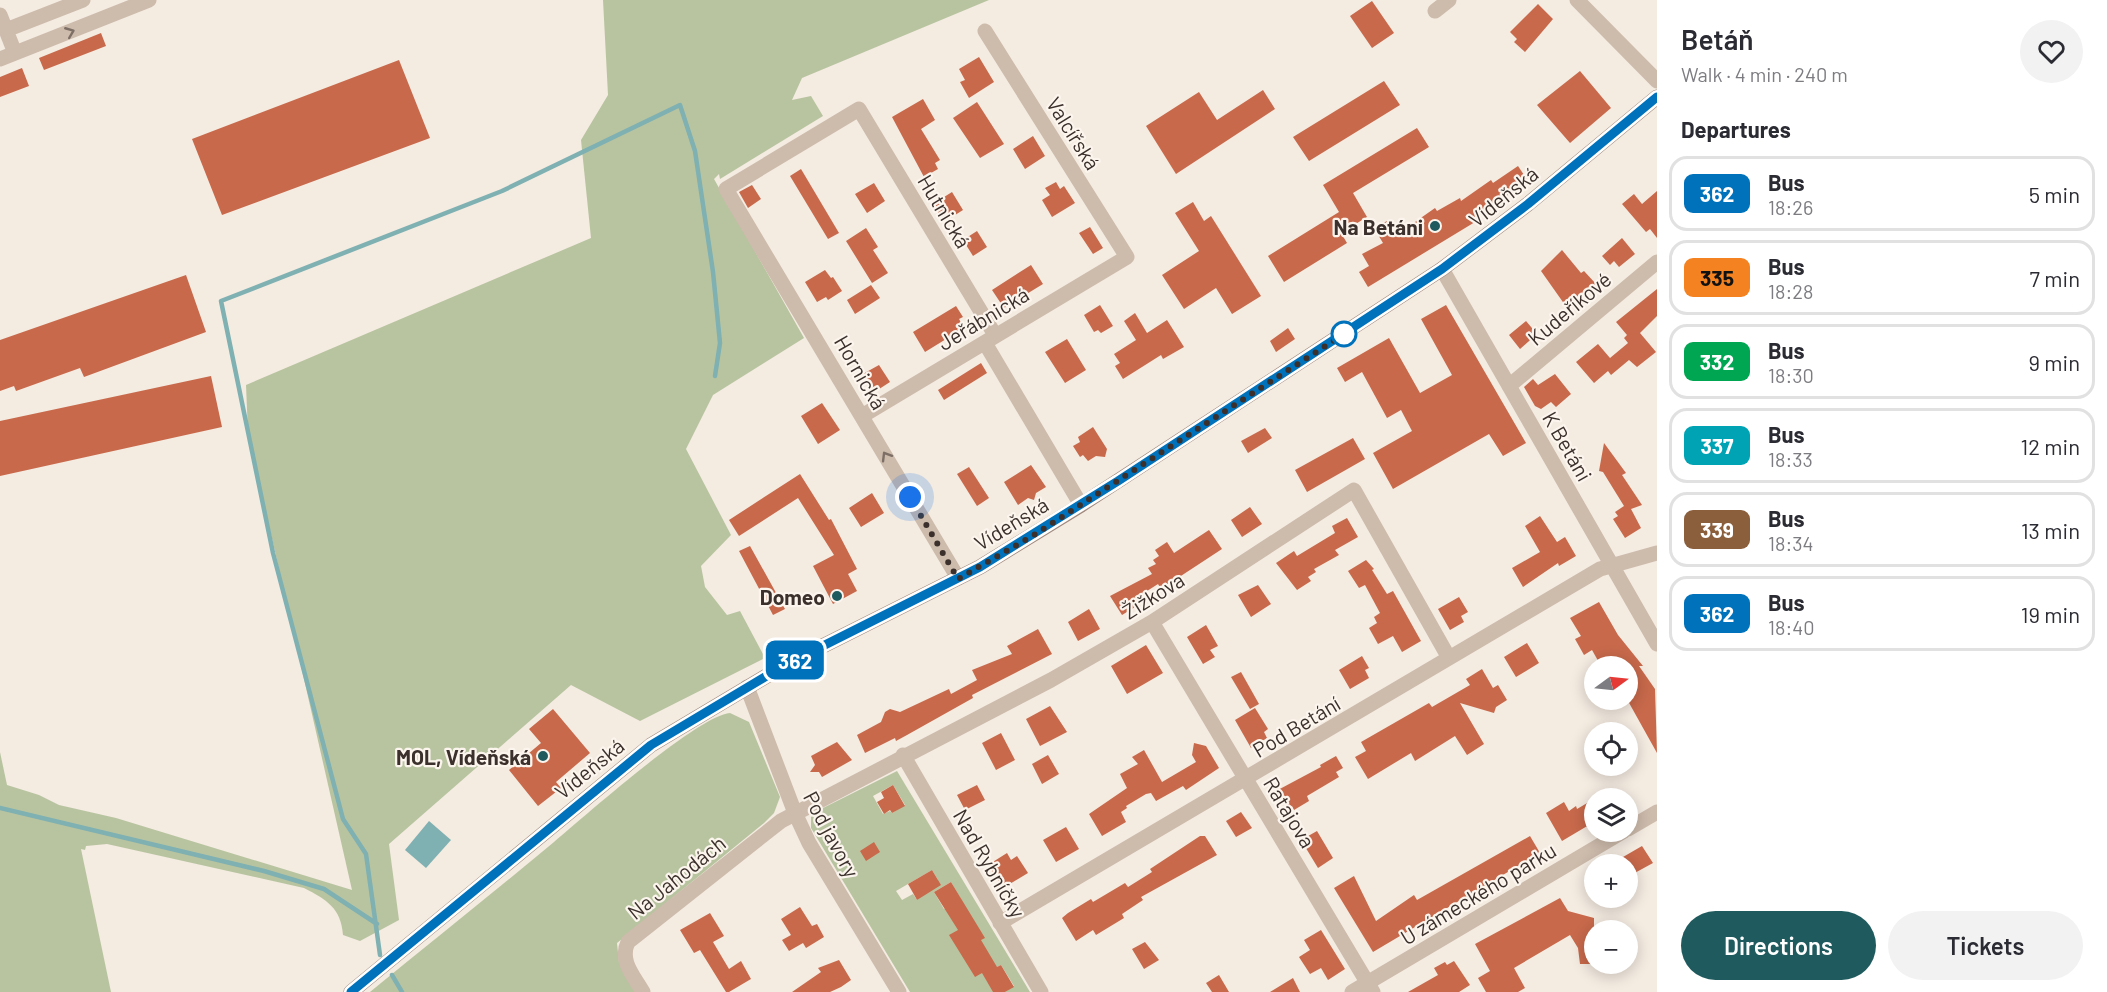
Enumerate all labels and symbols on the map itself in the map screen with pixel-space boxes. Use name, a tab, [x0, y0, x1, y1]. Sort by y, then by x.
one-way arrow	[64, 26, 74, 39]
street label: Valcířská	[1042, 92, 1106, 174]
street label: Vídeňská	[1463, 160, 1543, 232]
street label: Hutnická	[913, 170, 977, 252]
place label: Na Betáni	[1334, 214, 1423, 239]
marker: Na Betáni	[1428, 219, 1442, 233]
street label: Kudeříkové	[1522, 266, 1616, 350]
street label: Jeřábnická	[933, 281, 1033, 355]
unlabelled marker	[1331, 321, 1357, 347]
street label: Hornická	[830, 330, 892, 414]
street label: K Betáni	[1538, 407, 1598, 485]
one-way arrow	[881, 452, 893, 462]
your location	[895, 482, 925, 512]
street label: Vídeňská	[969, 491, 1053, 555]
street label: Žižkova	[1118, 566, 1188, 624]
place label: Domeo	[760, 584, 825, 609]
marker: Domeo	[830, 589, 844, 603]
line badge: 362	[760, 640, 830, 680]
north arrow	[1584, 656, 1638, 710]
street label: Pod Betání	[1248, 690, 1345, 762]
street label: Vídeňská	[549, 732, 629, 804]
place label: MOL, Vídeňská	[396, 744, 531, 769]
marker: MOL, Vídeňská	[536, 749, 550, 763]
street label: Ratajova	[1259, 772, 1321, 852]
street label: Pod javory	[799, 787, 865, 882]
street label: Nad Rybníčky	[949, 804, 1031, 922]
street label: Na Jahodách	[622, 830, 730, 924]
street label: U zámeckého parku	[1396, 837, 1560, 949]

